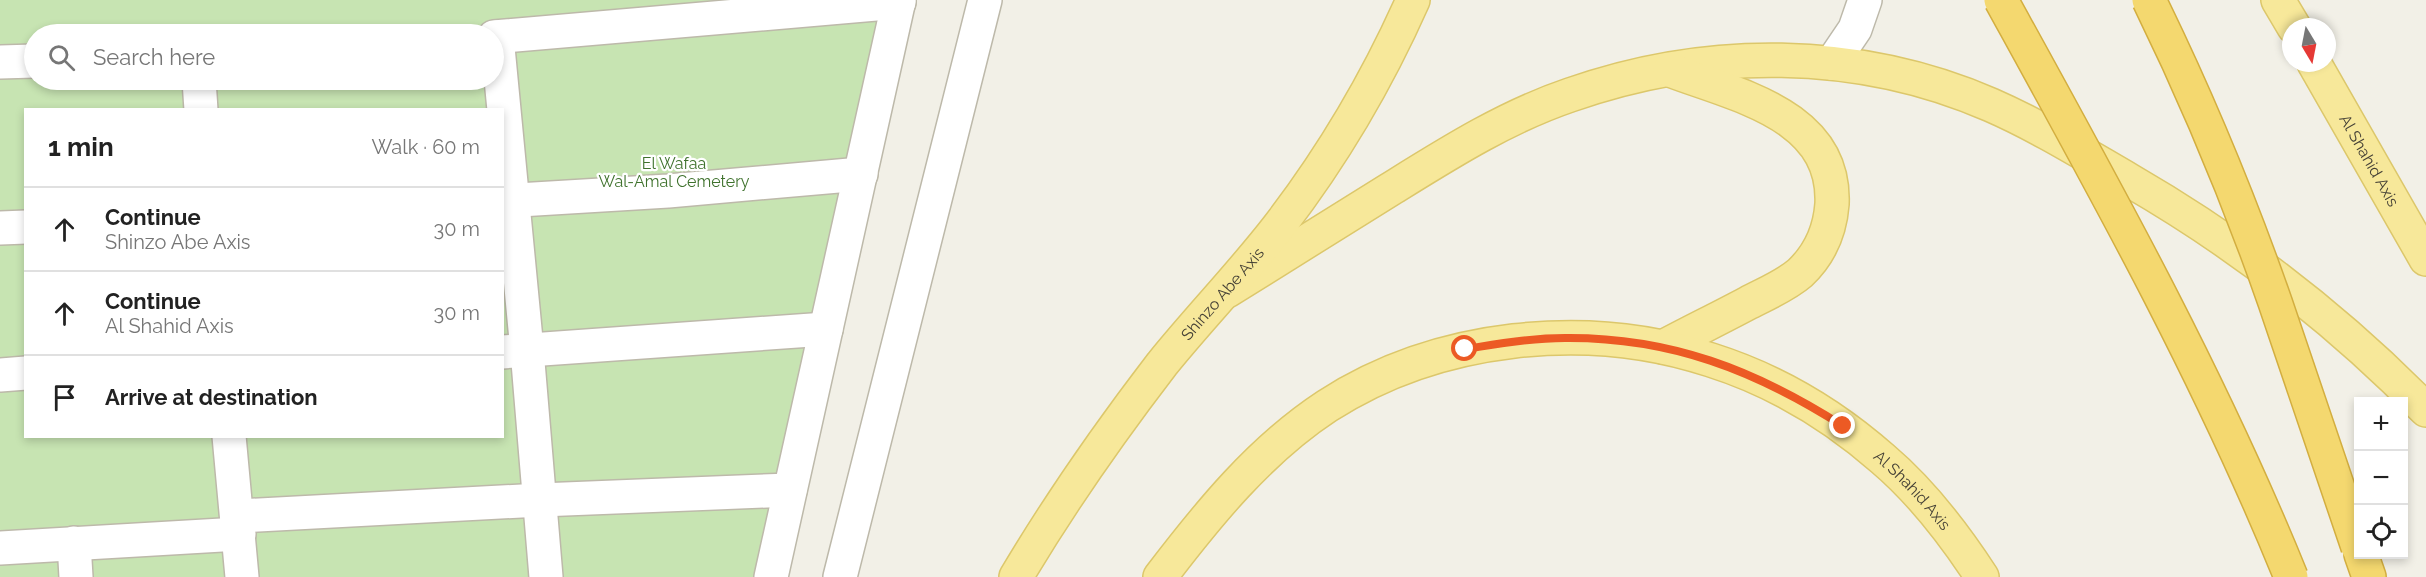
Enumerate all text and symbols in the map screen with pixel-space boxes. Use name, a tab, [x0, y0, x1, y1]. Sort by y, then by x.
north arrow	[2282, 18, 2336, 72]
search box	[24, 24, 504, 90]
icon: search	[45, 41, 78, 74]
text: Search here	[93, 44, 215, 70]
street label: Al Shahid Axis	[2336, 111, 2404, 210]
text: 1 min	[48, 132, 114, 162]
text: Walk · 60 m	[371, 135, 480, 159]
park label: El Wafaa Wal-Amal Cemetery	[599, 154, 750, 191]
text: Continue	[105, 204, 201, 230]
icon: ahead	[48, 213, 81, 246]
text: 30 m	[434, 217, 480, 241]
text: Shinzo Abe Axis	[105, 230, 251, 254]
street label: Shinzo Abe Axis	[1177, 243, 1268, 344]
text: Continue	[105, 288, 201, 314]
icon: ahead	[48, 297, 81, 330]
text: 30 m	[434, 301, 480, 325]
text: Al Shahid Axis	[105, 314, 234, 338]
route start	[1451, 335, 1477, 361]
icon: arrive	[48, 381, 81, 414]
text: Arrive at destination	[105, 384, 318, 410]
map controls	[2354, 397, 2408, 559]
button: +	[2354, 397, 2408, 451]
route end	[1829, 412, 1855, 438]
street label: Al Shahid Axis	[1870, 446, 1955, 534]
button: −	[2354, 451, 2408, 505]
button: locate	[2354, 505, 2408, 559]

